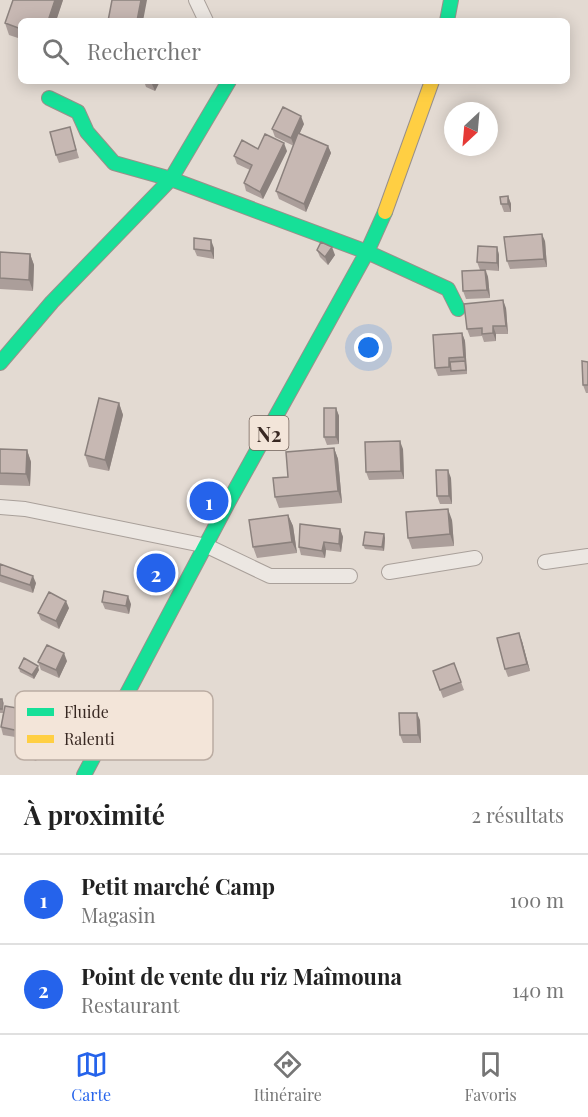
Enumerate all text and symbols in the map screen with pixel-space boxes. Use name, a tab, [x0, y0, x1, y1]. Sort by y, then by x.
search box	[18, 18, 570, 84]
icon: search	[39, 35, 72, 68]
text: Rechercher	[87, 36, 201, 66]
north arrow	[444, 102, 498, 156]
your location	[354, 333, 383, 362]
road number: N2	[250, 416, 288, 450]
pin: 1	[190, 478, 228, 524]
pin: 2	[136, 550, 176, 596]
legend	[15, 691, 213, 760]
text: Fluide	[64, 701, 109, 722]
text: Ralenti	[64, 728, 115, 749]
text: À proximité	[24, 797, 165, 832]
text: 2 résultats	[471, 801, 564, 828]
text: Petit marché Camp	[81, 871, 275, 901]
text: 1	[40, 886, 47, 913]
text: 100 m	[510, 886, 564, 913]
text: Magasin	[81, 901, 155, 928]
text: Point de vente du riz Maîmouna	[81, 961, 402, 991]
text: 2	[38, 976, 49, 1003]
text: 140 m	[512, 976, 564, 1003]
text: Restaurant	[81, 991, 180, 1018]
tab: Carte	[71, 1048, 111, 1105]
tab: Itinéraire	[254, 1048, 322, 1105]
tab: Favoris	[464, 1048, 517, 1105]

